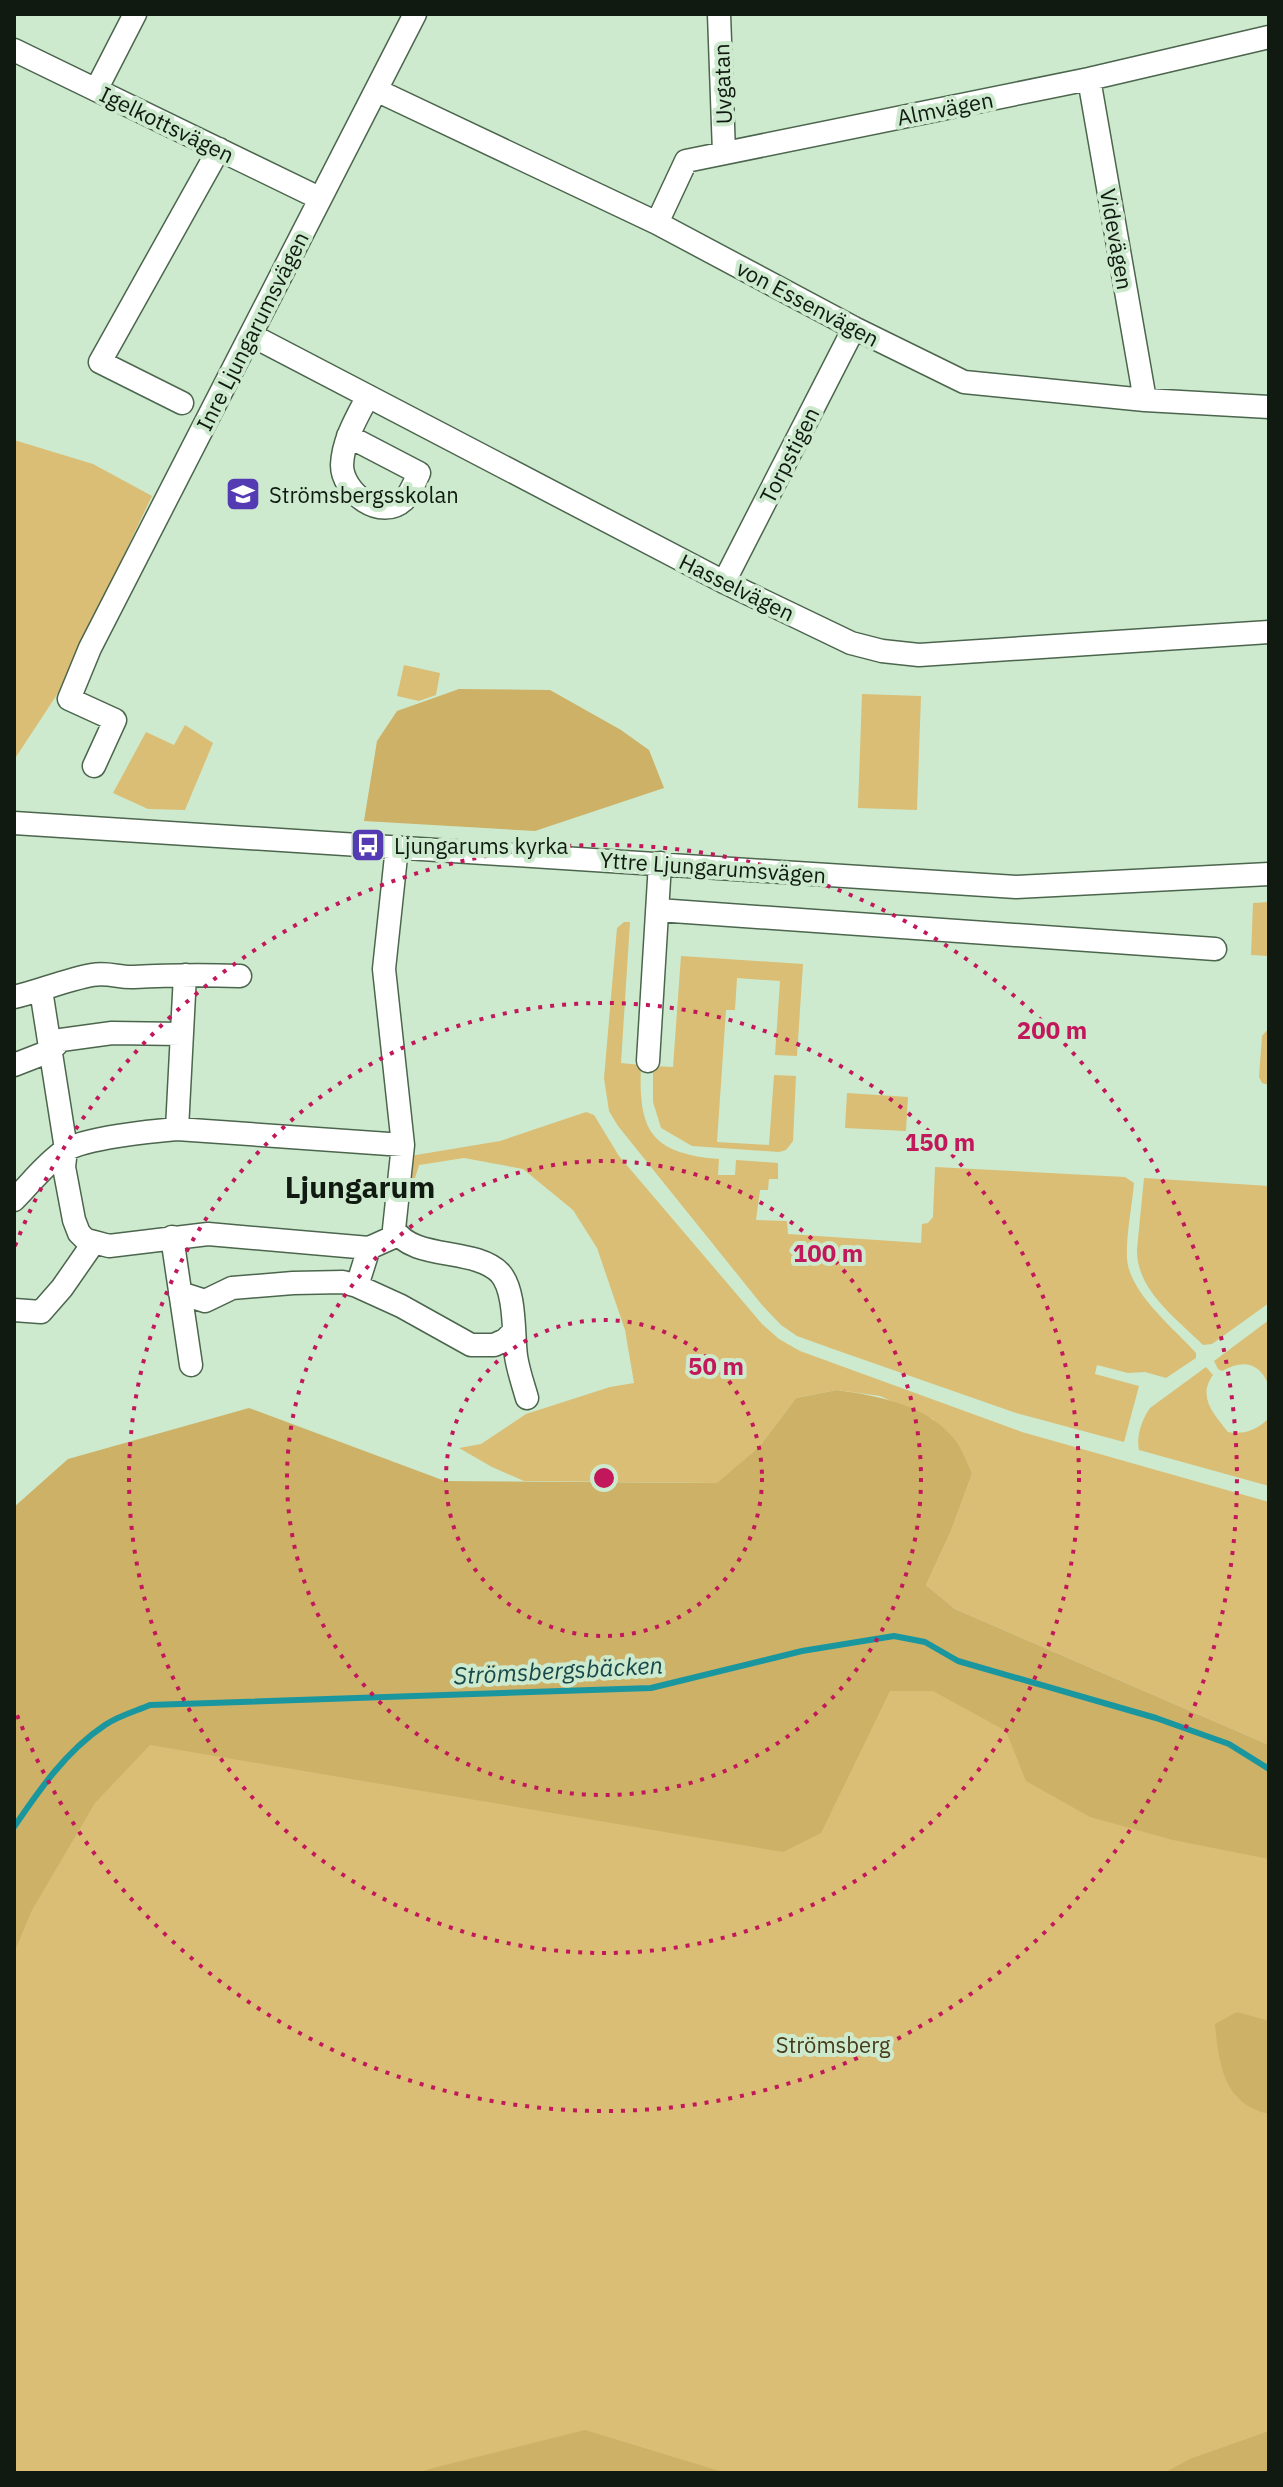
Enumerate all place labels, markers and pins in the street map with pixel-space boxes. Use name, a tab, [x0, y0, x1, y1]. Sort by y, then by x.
school or university icon: Strömsbergsskolan	[224, 475, 262, 513]
place label: Strömsbergsskolan	[269, 480, 459, 509]
bus stop icon: Ljungarums kyrka	[349, 826, 387, 864]
place label: Ljungarums kyrka	[394, 831, 569, 860]
centre of rings	[590, 1464, 618, 1492]

